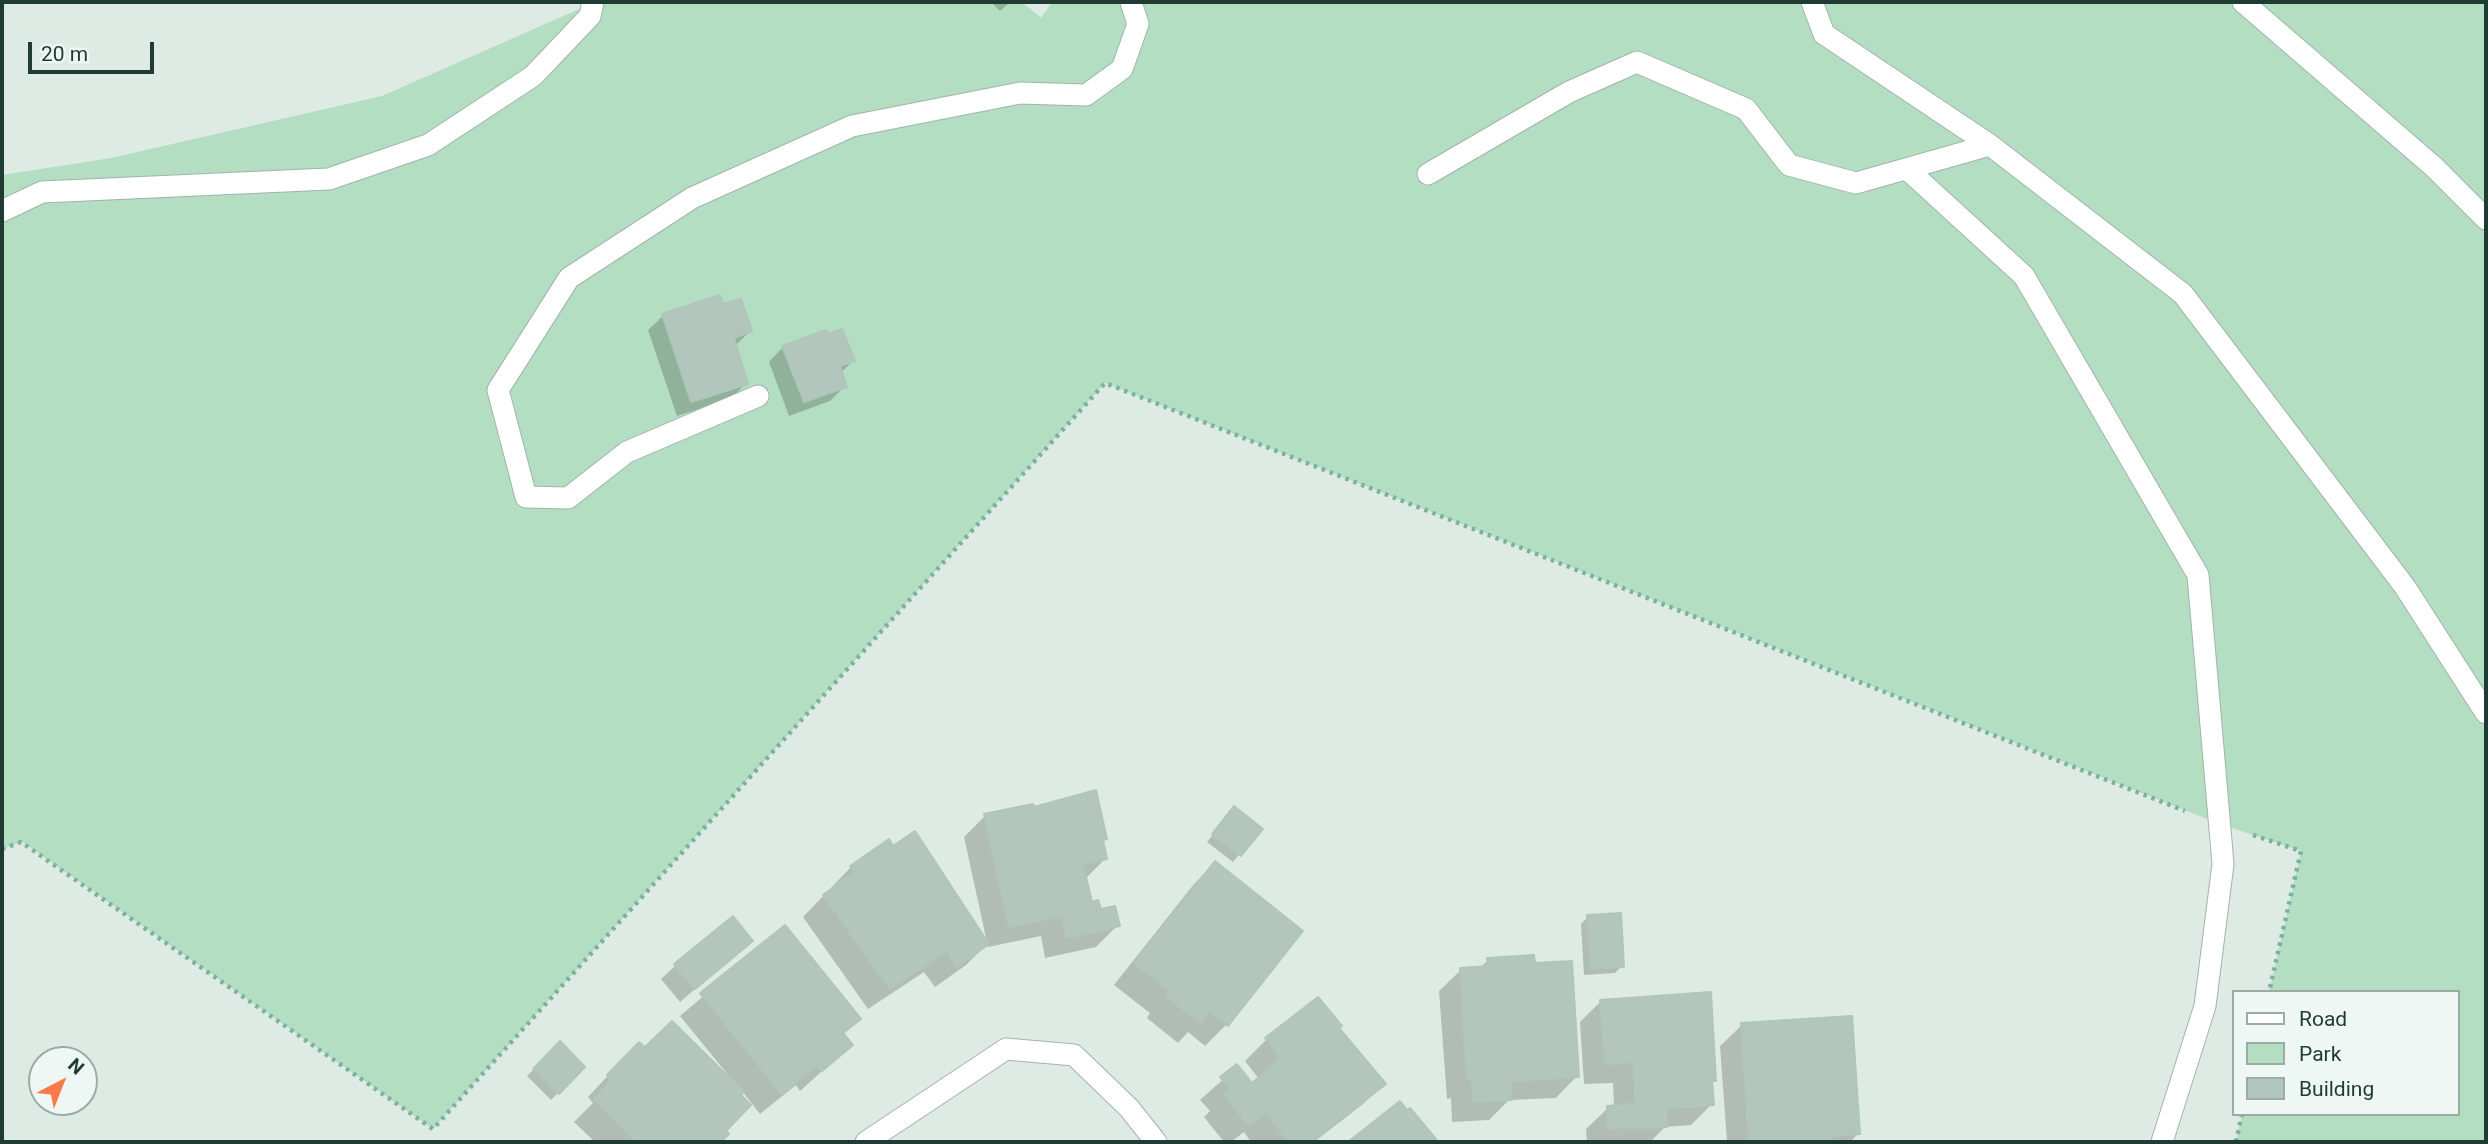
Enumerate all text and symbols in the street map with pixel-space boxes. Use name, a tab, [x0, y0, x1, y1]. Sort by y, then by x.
scale bar	[32, 28, 158, 72]
text: 20 m	[41, 42, 88, 66]
legend	[2232, 990, 2460, 1116]
text: Road	[2299, 1007, 2347, 1031]
text: Park	[2299, 1042, 2341, 1066]
north arrow	[28, 1046, 98, 1116]
text: N	[63, 1053, 89, 1080]
text: Building	[2299, 1077, 2374, 1101]

